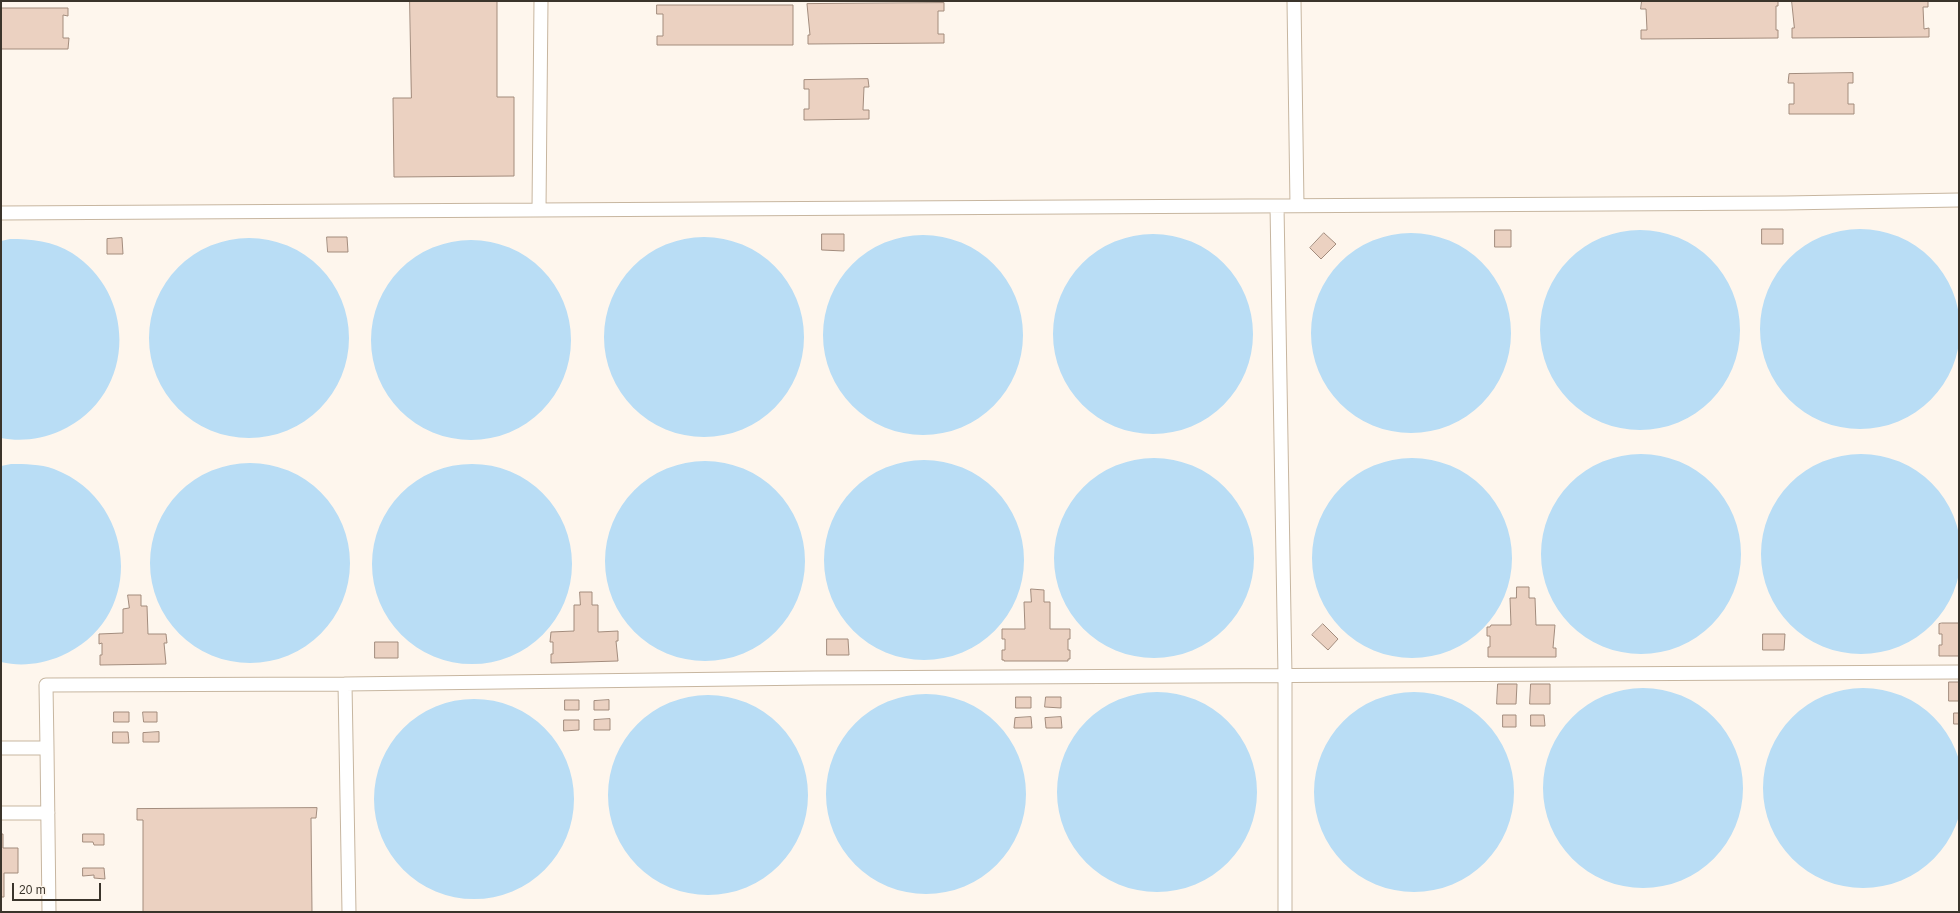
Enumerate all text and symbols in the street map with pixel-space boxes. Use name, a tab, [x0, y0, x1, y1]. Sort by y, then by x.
scale bar	[14, 875, 103, 901]
text: 20 m	[19, 883, 46, 897]

